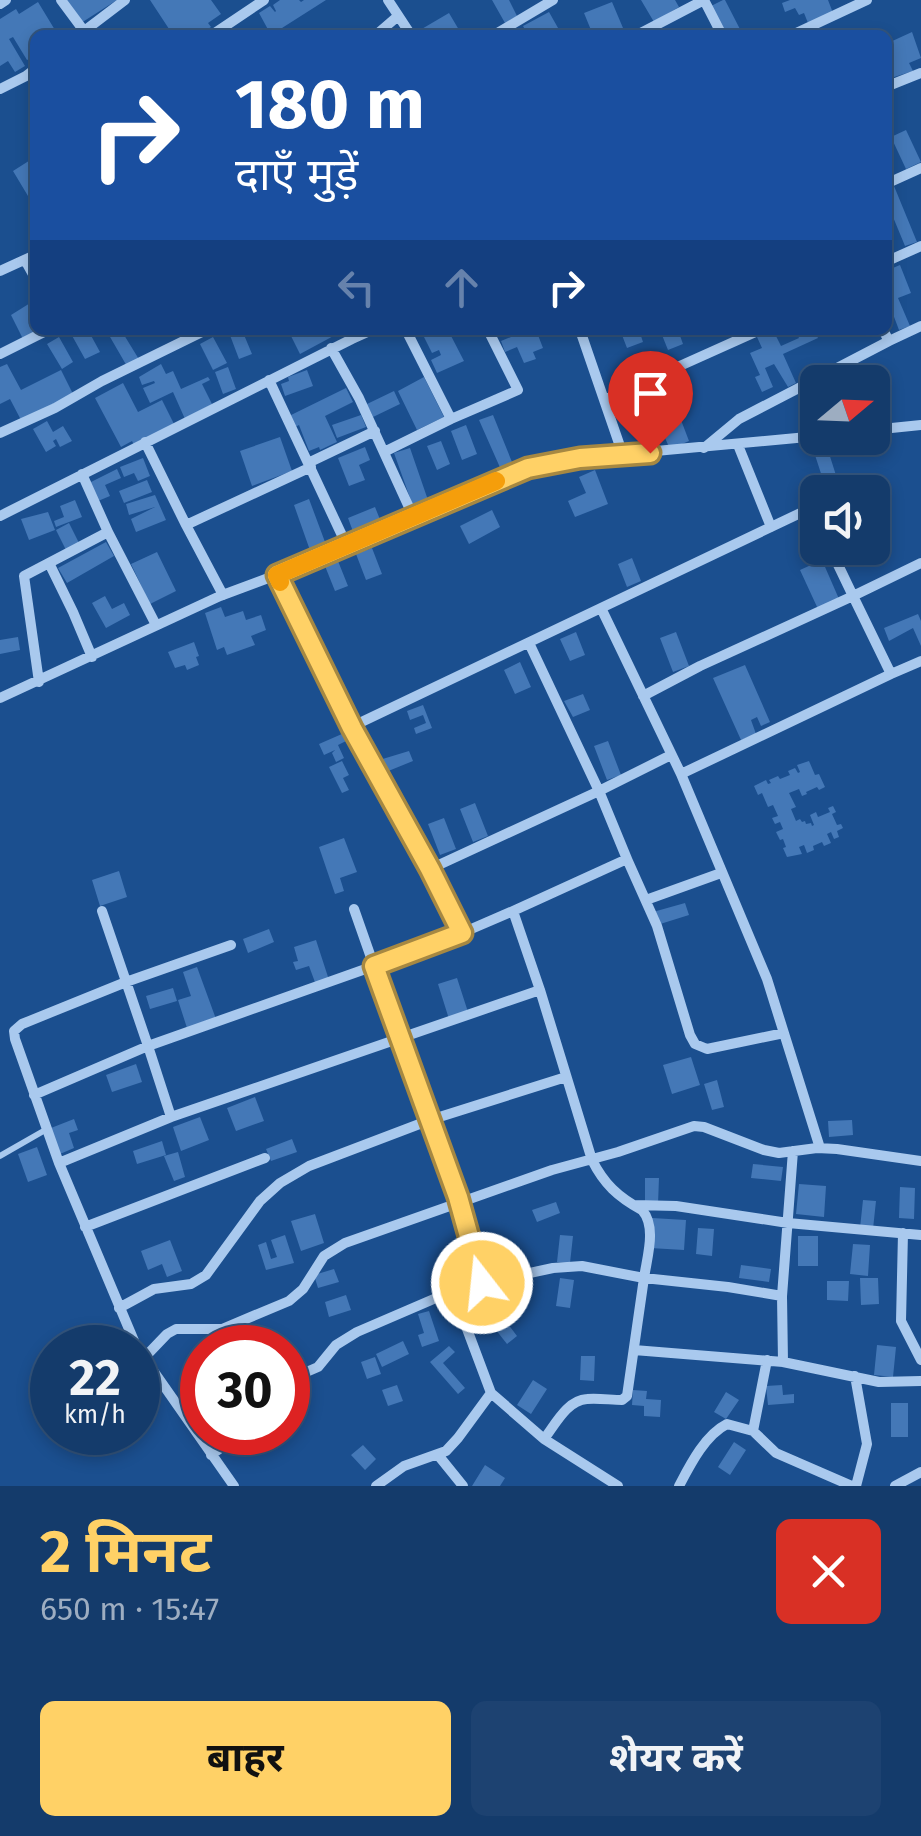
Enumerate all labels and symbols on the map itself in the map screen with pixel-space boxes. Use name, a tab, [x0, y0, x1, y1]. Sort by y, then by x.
pin	[608, 351, 693, 454]
north arrow	[800, 365, 890, 455]
position arrow	[430, 1231, 534, 1335]
speed limit sign: 30	[180, 1325, 310, 1455]

